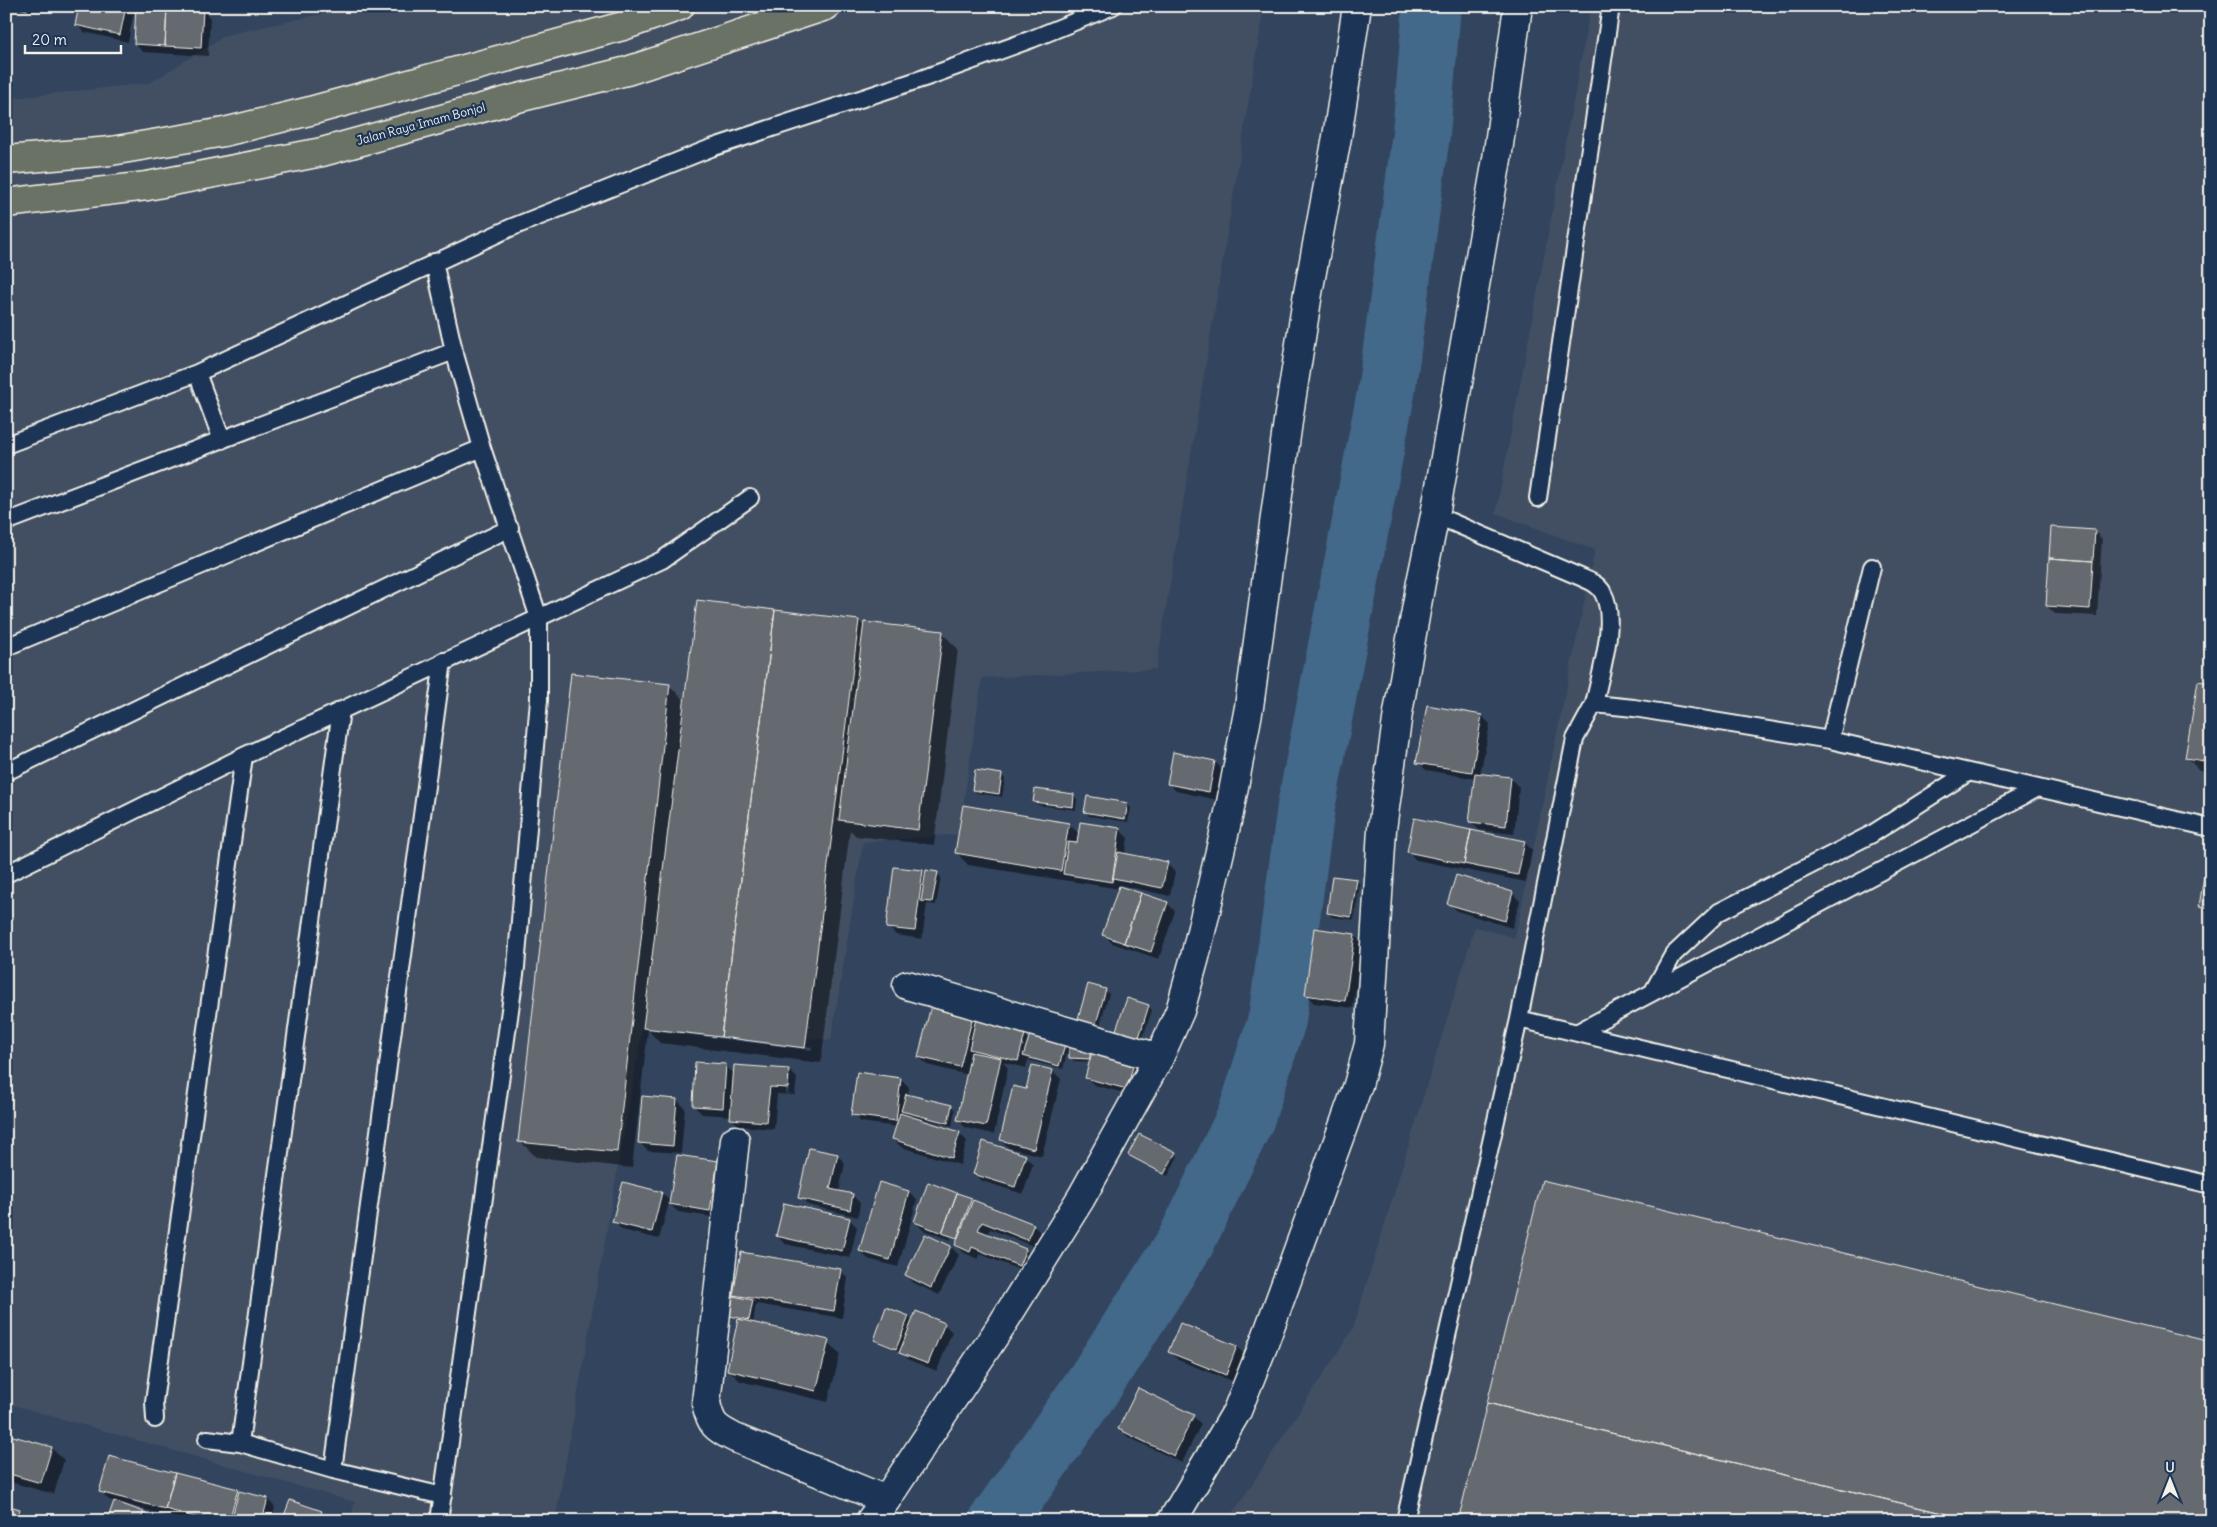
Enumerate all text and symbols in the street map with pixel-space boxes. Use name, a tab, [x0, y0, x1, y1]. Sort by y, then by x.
scale bar	[25, 22, 121, 54]
text: 20 m	[32, 30, 67, 49]
street label: Jalan Raya Imam Bonjol	[355, 99, 487, 148]
north arrow	[2144, 1454, 2194, 1504]
text: U	[2165, 1458, 2175, 1476]

